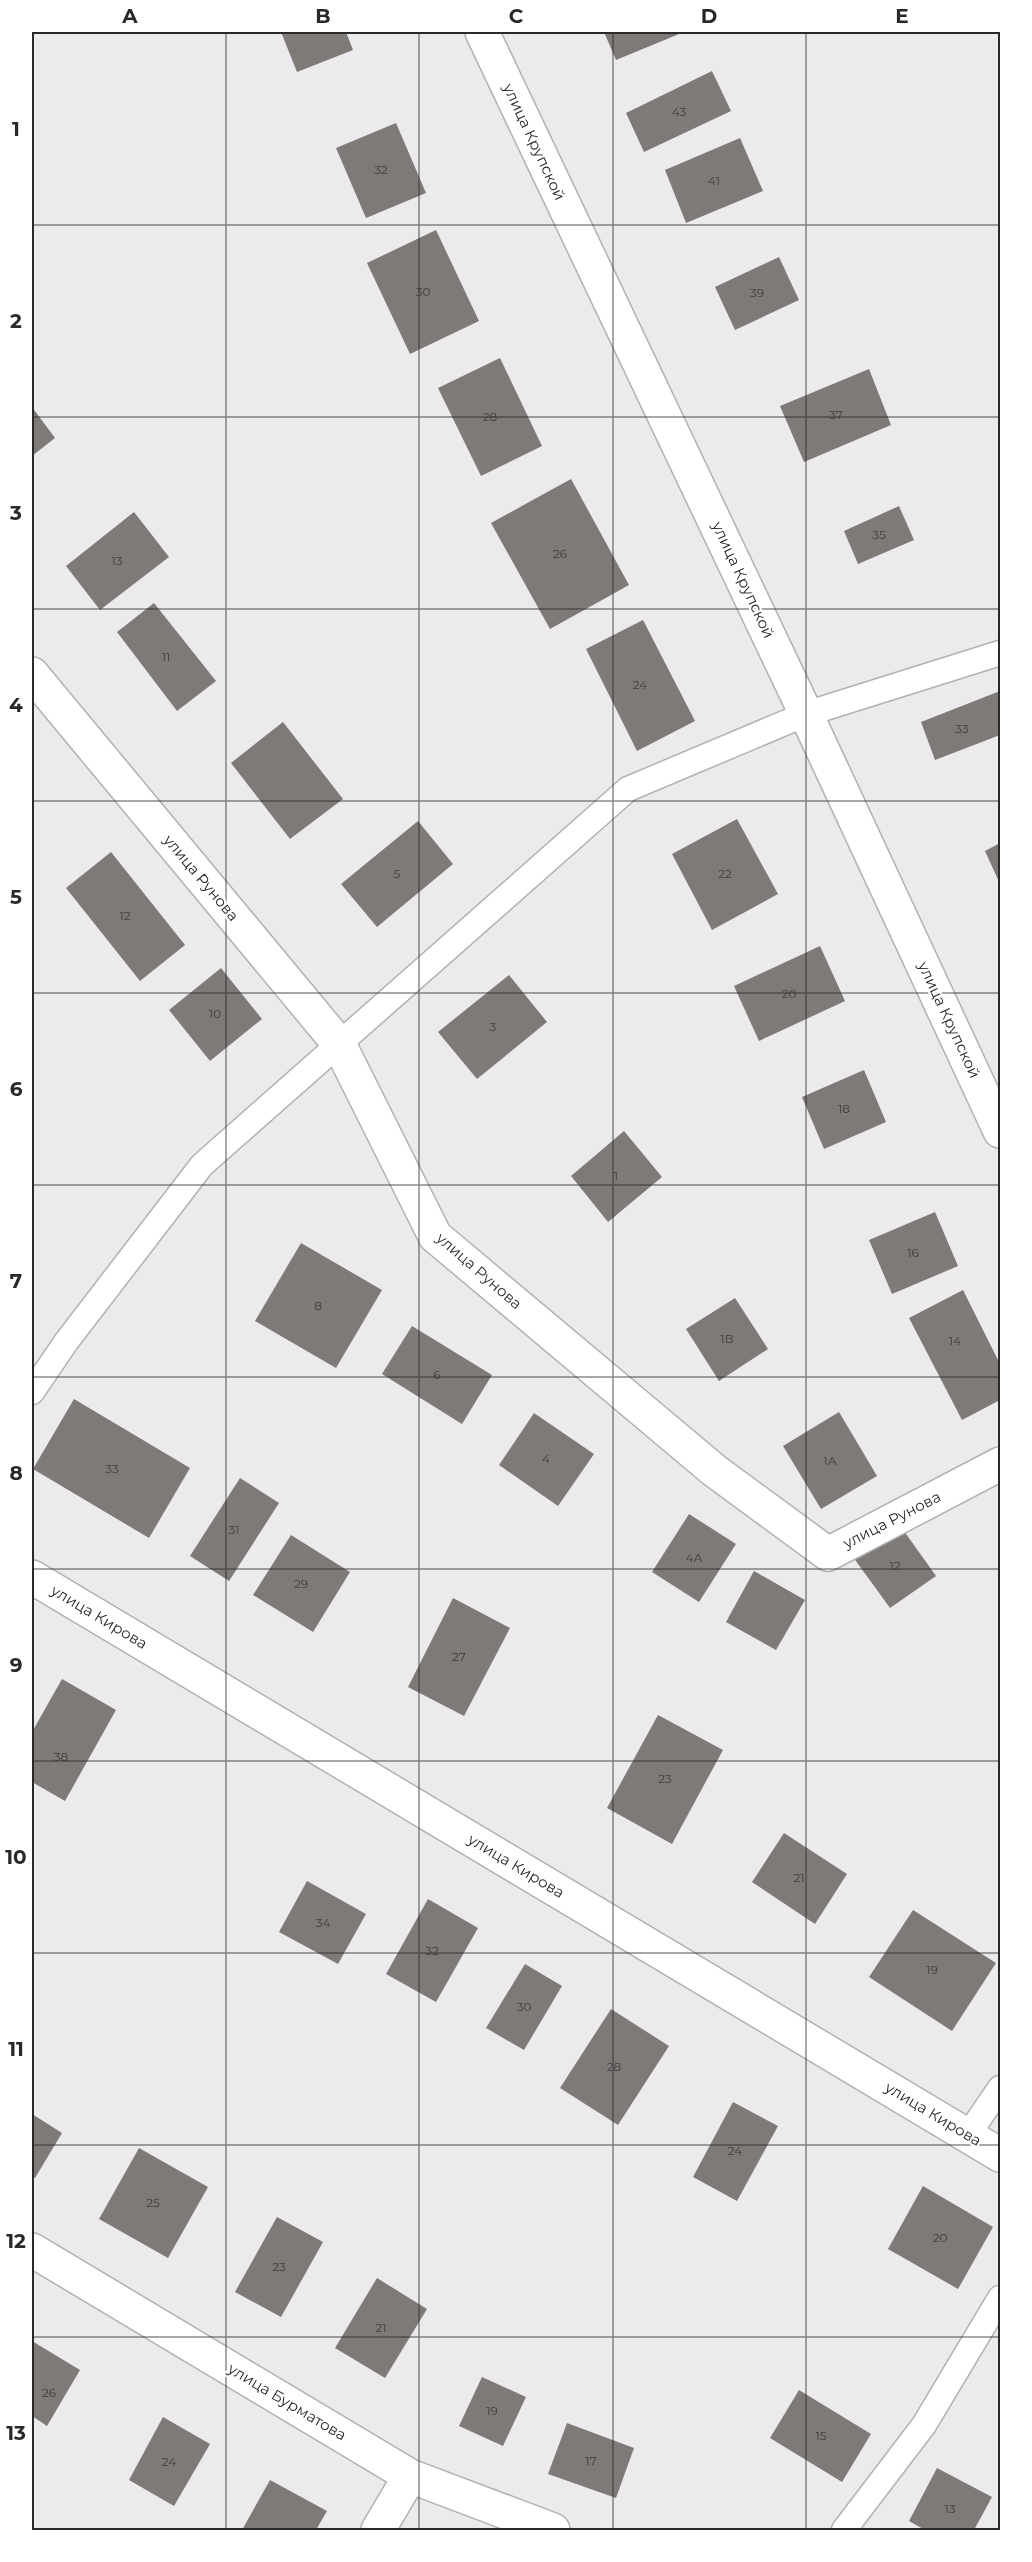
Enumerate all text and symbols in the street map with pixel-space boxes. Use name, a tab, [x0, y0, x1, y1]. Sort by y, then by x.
text: A	[121, 4, 138, 28]
text: B	[315, 4, 331, 28]
text: C	[509, 4, 524, 28]
text: D	[701, 4, 717, 28]
text: E	[895, 4, 909, 28]
street label: улица Крупской	[499, 80, 570, 203]
house number: 43	[672, 104, 686, 119]
text: 1	[12, 117, 20, 141]
house number: 32	[374, 162, 388, 177]
house number: 41	[708, 173, 720, 188]
house number: 30	[416, 284, 430, 299]
house number: 39	[750, 285, 764, 300]
text: 2	[10, 309, 22, 333]
house number: 37	[829, 407, 843, 422]
house number: 28	[483, 409, 498, 424]
text: 3	[9, 501, 22, 525]
street label: улица Крупской	[708, 518, 779, 641]
house number: 35	[872, 527, 886, 542]
house number: 26	[553, 546, 567, 561]
house number: 13	[111, 553, 123, 568]
house number: 11	[162, 649, 170, 664]
house number: 24	[633, 677, 647, 692]
text: 4	[9, 693, 23, 717]
house number: 33	[955, 721, 969, 736]
street label: улица Рунова	[159, 830, 243, 925]
house number: 5	[394, 866, 401, 881]
house number: 22	[718, 866, 732, 881]
text: 5	[10, 885, 22, 909]
house number: 12	[119, 908, 131, 923]
street label: улица Крупской	[914, 958, 985, 1081]
house number: 20	[782, 986, 796, 1001]
house number: 10	[209, 1006, 221, 1021]
house number: 3	[490, 1019, 497, 1034]
text: 6	[10, 1077, 23, 1101]
house number: 18	[838, 1101, 850, 1116]
house number: 1	[614, 1168, 618, 1183]
street label: улица Рунова	[432, 1228, 526, 1313]
house number: 16	[907, 1245, 919, 1260]
text: 7	[10, 1269, 22, 1293]
house number: 8	[314, 1298, 322, 1313]
house number: 1В	[720, 1331, 734, 1346]
house number: 14	[949, 1333, 961, 1348]
house number: 6	[433, 1367, 441, 1382]
house number: 4	[542, 1451, 550, 1466]
house number: 1А	[823, 1453, 837, 1468]
text: 8	[9, 1461, 23, 1485]
house number: 33	[105, 1461, 119, 1476]
street label: улица Рунова	[839, 1487, 944, 1553]
house number: 31	[228, 1522, 240, 1537]
house number: 4А	[686, 1550, 702, 1565]
house number: 12	[889, 1558, 901, 1573]
house number: 29	[294, 1576, 308, 1591]
street label: улица Кирова	[47, 1580, 151, 1653]
house number: 27	[452, 1649, 466, 1664]
text: 9	[10, 1653, 22, 1677]
house number: 38	[54, 1749, 69, 1764]
house number: 23	[658, 1771, 672, 1786]
street label: улица Кирова	[464, 1829, 568, 1902]
text: 10	[5, 1845, 27, 1869]
house number: 21	[793, 1870, 805, 1885]
house number: 34	[316, 1915, 330, 1930]
house number: 32	[425, 1943, 439, 1958]
house number: 19	[926, 1962, 938, 1977]
house number: 30	[517, 1999, 531, 2014]
text: 11	[8, 2037, 24, 2061]
house number: 28	[607, 2059, 622, 2074]
street label: улица Кирова	[881, 2077, 985, 2150]
house number: 24	[728, 2143, 742, 2158]
house number: 25	[146, 2195, 160, 2210]
text: 12	[6, 2229, 26, 2253]
house number: 20	[933, 2230, 947, 2245]
house number: 23	[272, 2259, 286, 2274]
house number: 21	[375, 2320, 387, 2335]
street label: улица Бурматова	[224, 2358, 350, 2444]
house number: 26	[42, 2385, 56, 2400]
house number: 19	[486, 2403, 498, 2418]
text: 13	[6, 2421, 26, 2445]
house number: 15	[815, 2428, 827, 2443]
house number: 17	[585, 2453, 597, 2468]
house number: 24	[162, 2454, 176, 2469]
house number: 13	[944, 2501, 956, 2516]

